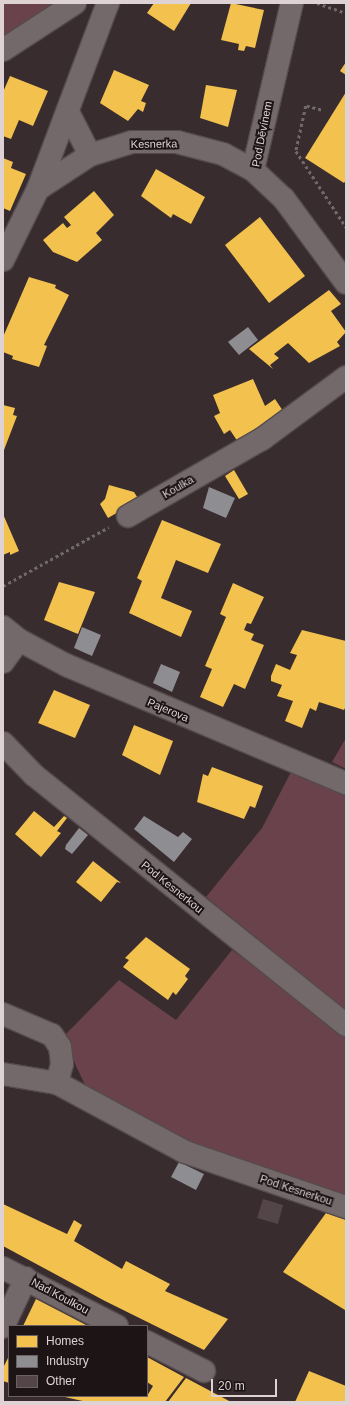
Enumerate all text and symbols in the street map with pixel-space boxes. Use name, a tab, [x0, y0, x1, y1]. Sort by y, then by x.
street label: Pod Děvínem	[249, 100, 275, 168]
street label: Kesnerka	[131, 137, 177, 151]
street label: Koulka	[160, 473, 196, 501]
street label: Pajerova	[145, 695, 191, 725]
street label: Pod Kesnerkou	[139, 858, 205, 916]
street label: Pod Kesnerkou	[258, 1172, 334, 1208]
street label: Nad Koulkou	[29, 1275, 91, 1317]
legend	[8, 1325, 148, 1397]
text: Homes	[46, 1334, 84, 1348]
text: Industry	[46, 1354, 89, 1368]
scale bar	[213, 1371, 279, 1397]
text: Other	[46, 1374, 76, 1388]
text: 20 m	[218, 1379, 245, 1393]

